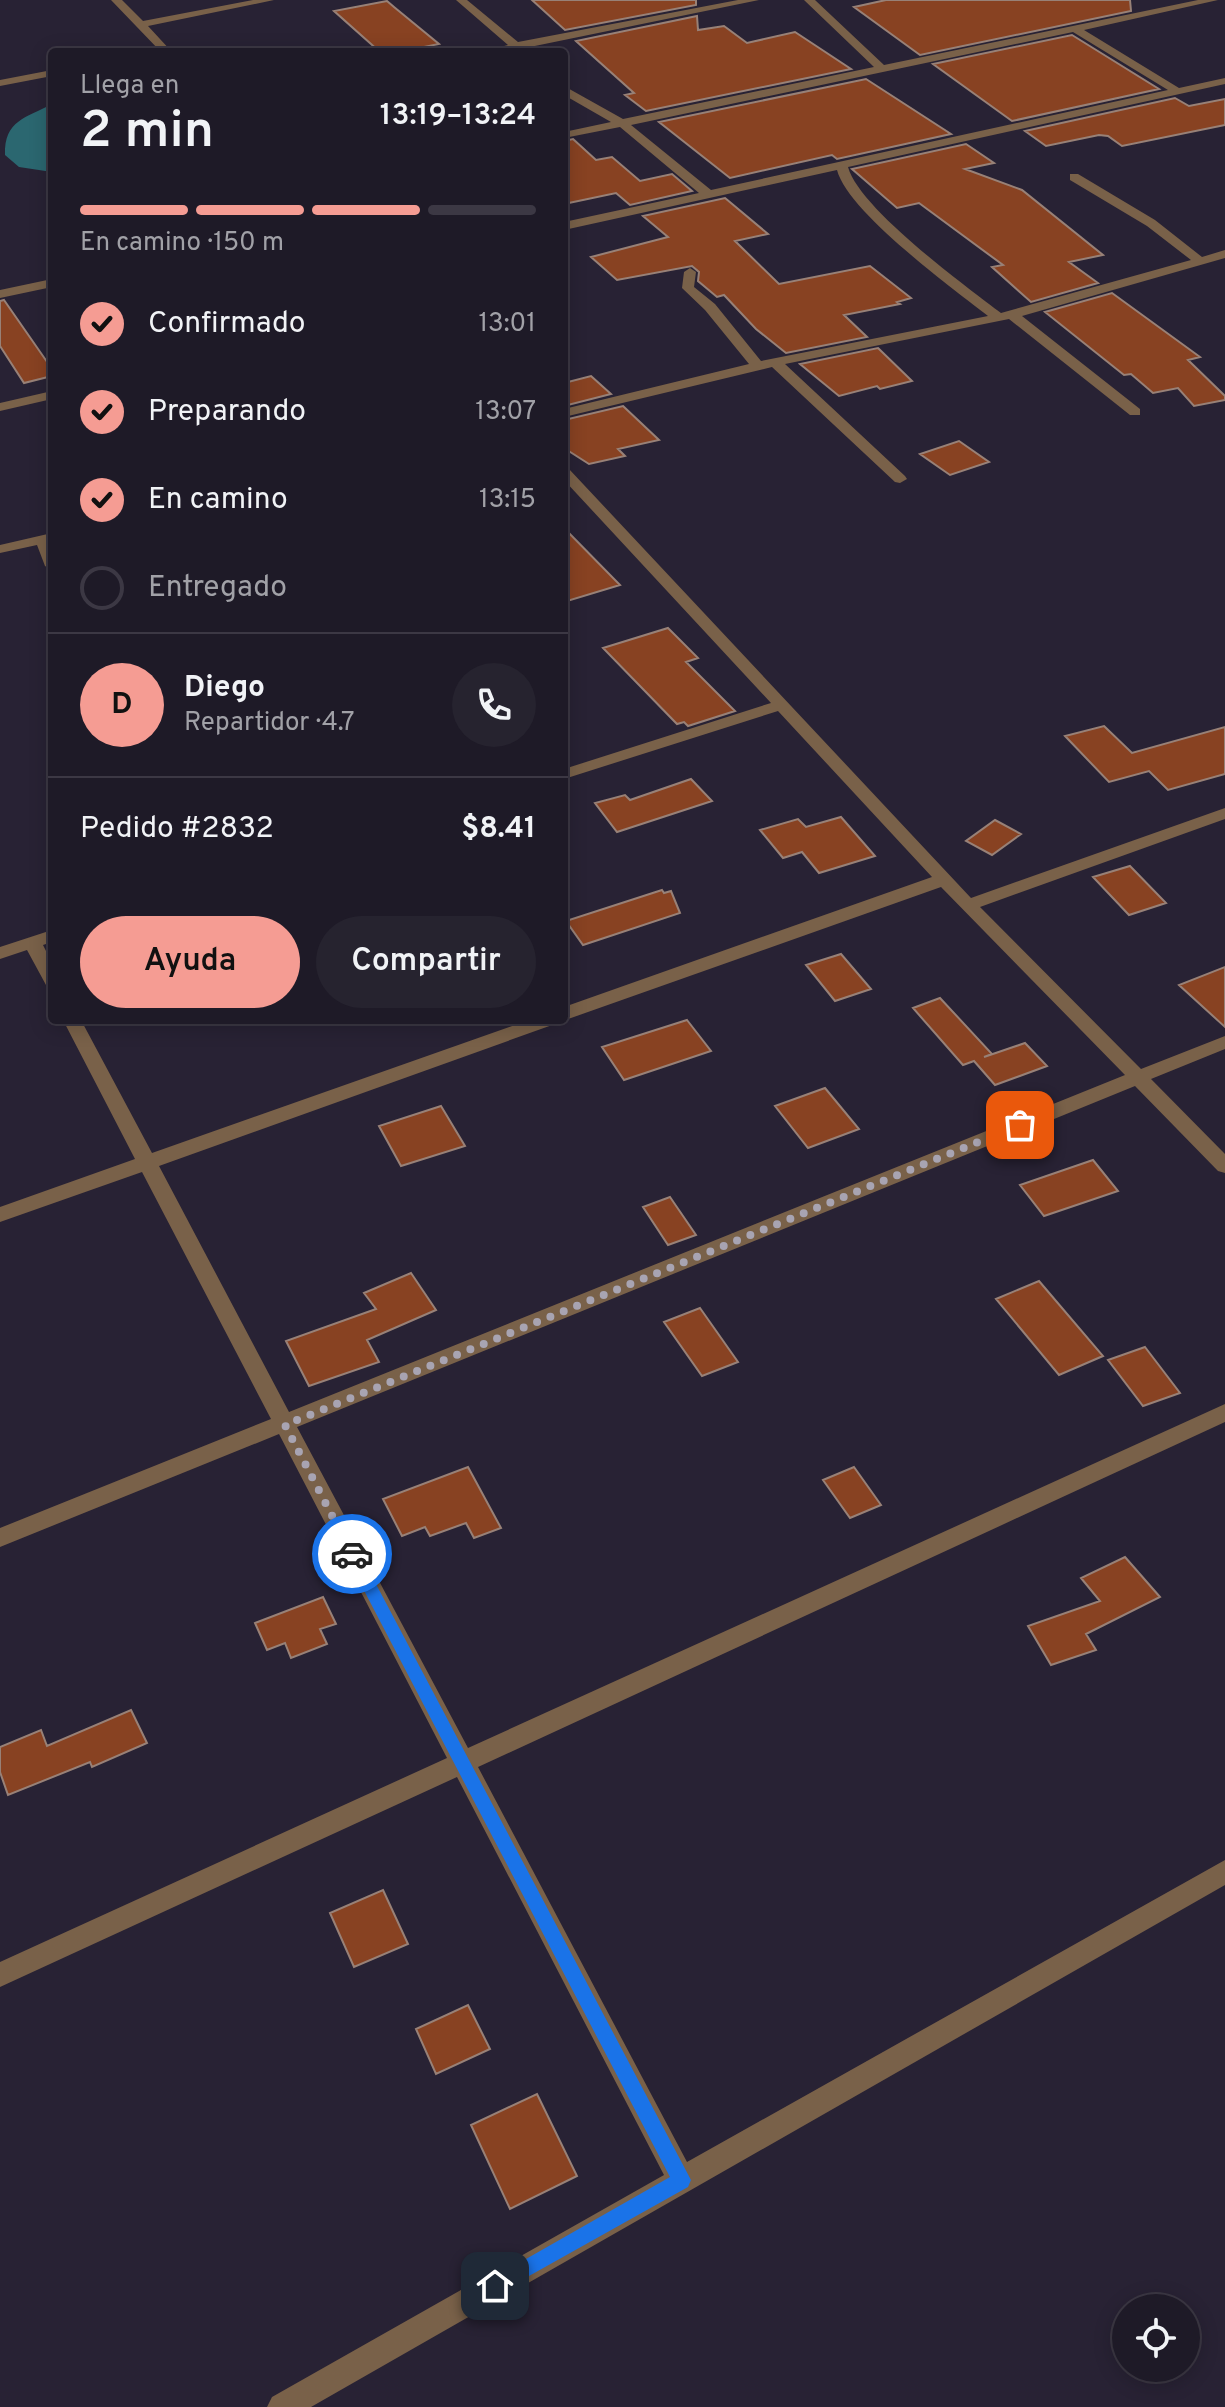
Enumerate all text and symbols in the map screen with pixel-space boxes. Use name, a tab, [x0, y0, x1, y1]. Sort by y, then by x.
text: Llega en	[80, 70, 179, 103]
text: 13:19–13:24	[380, 98, 536, 135]
text: 2 min	[80, 100, 214, 166]
text: En camino · 150 m	[80, 227, 284, 260]
icon: check	[80, 302, 124, 346]
text: Confirmado	[148, 306, 306, 343]
text: 13:01	[478, 308, 536, 341]
icon: check	[80, 390, 124, 434]
text: Preparando	[148, 394, 306, 431]
text: 13:07	[475, 396, 536, 429]
icon: check	[80, 478, 124, 522]
text: En camino	[148, 482, 288, 519]
text: 13:15	[479, 484, 536, 517]
text: Entregado	[148, 570, 287, 607]
button: phone	[452, 663, 536, 747]
text: Diego	[184, 670, 265, 707]
text: D	[111, 687, 133, 724]
text: Repartidor · 4.7	[184, 707, 355, 740]
text: Pedido #2832	[80, 811, 274, 848]
text: $8.41	[461, 811, 536, 848]
button: Ayuda	[80, 916, 300, 1008]
button: Compartir	[316, 916, 536, 1008]
pin	[986, 1091, 1054, 1159]
icon: bag	[998, 1103, 1042, 1147]
courier	[312, 1514, 392, 1594]
icon: car	[330, 1532, 374, 1576]
pin	[461, 2252, 529, 2320]
icon: home	[473, 2264, 517, 2308]
map controls	[1112, 2294, 1200, 2382]
button: locate	[1112, 2294, 1200, 2382]

